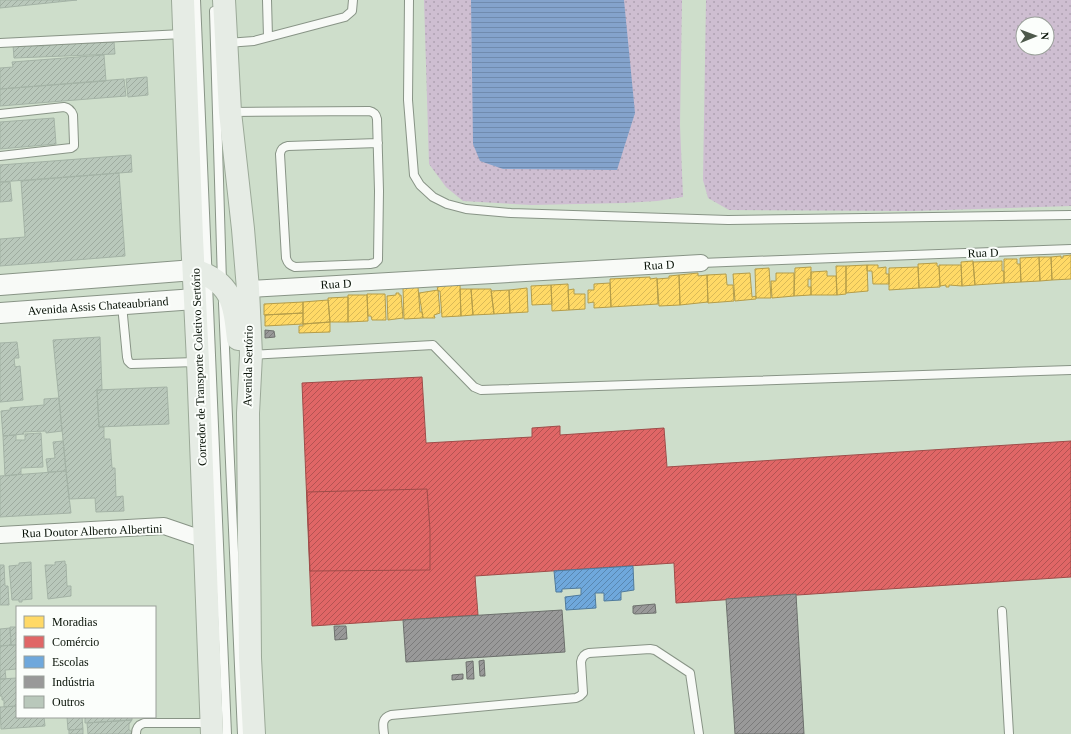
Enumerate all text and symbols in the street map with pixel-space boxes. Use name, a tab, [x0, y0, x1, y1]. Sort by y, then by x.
north arrow	[1015, 16, 1055, 56]
text: N	[1039, 32, 1051, 40]
street label: Rua D	[967, 245, 999, 261]
street label: Rua D	[643, 257, 675, 273]
street label: Corredor de Transporte Coletivo Sertório	[189, 268, 209, 466]
street label: Rua D	[320, 276, 352, 292]
street label: Avenida Assis Chateaubriand	[27, 294, 169, 318]
street label: Avenida Sertório	[240, 325, 256, 407]
street label: Rua Doutor Alberto Albertini	[21, 522, 163, 540]
legend	[16, 606, 156, 718]
text: Moradias	[52, 615, 98, 629]
text: Comércio	[52, 635, 99, 649]
text: Escolas	[52, 655, 89, 669]
text: Indústria	[52, 675, 95, 689]
text: Outros	[52, 695, 85, 709]

